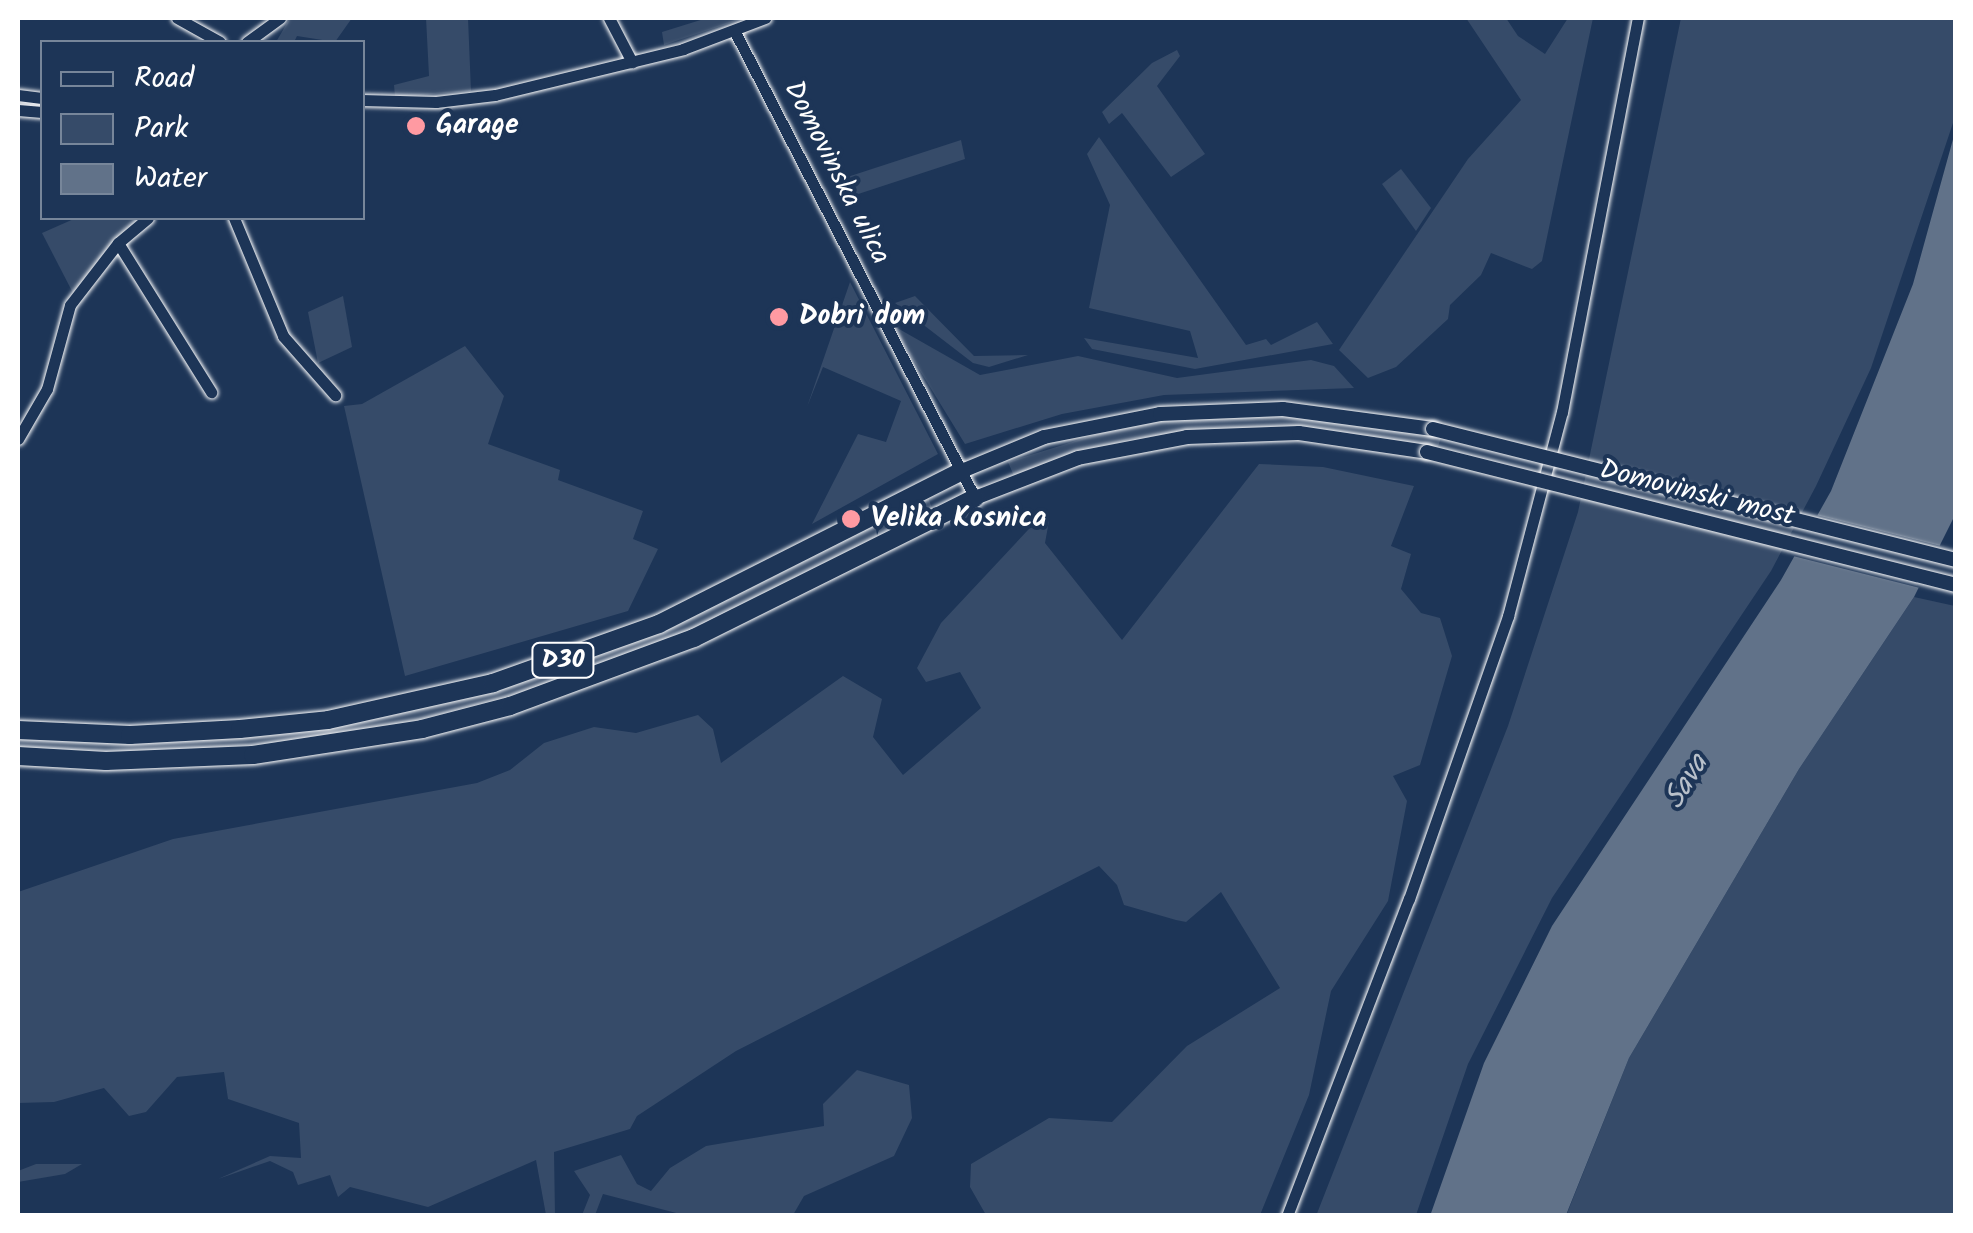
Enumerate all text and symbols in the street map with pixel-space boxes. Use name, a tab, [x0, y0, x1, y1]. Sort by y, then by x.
legend	[40, 40, 365, 220]
text: Road	[134, 55, 194, 103]
street label: Domovinska ulica	[775, 76, 897, 270]
text: Park	[134, 105, 188, 153]
place label: Garage	[436, 109, 519, 143]
marker: Garage	[405, 115, 427, 137]
text: Water	[134, 155, 207, 203]
place label: Dobri dom	[799, 300, 925, 334]
marker: Dobri dom	[768, 306, 790, 328]
street label: Domovinski most	[1596, 454, 1798, 534]
place label: Velika Kosnica	[871, 502, 1047, 536]
marker: Velika Kosnica	[840, 508, 862, 530]
road number: D30	[530, 640, 596, 680]
water label: Sava	[1657, 748, 1717, 816]

